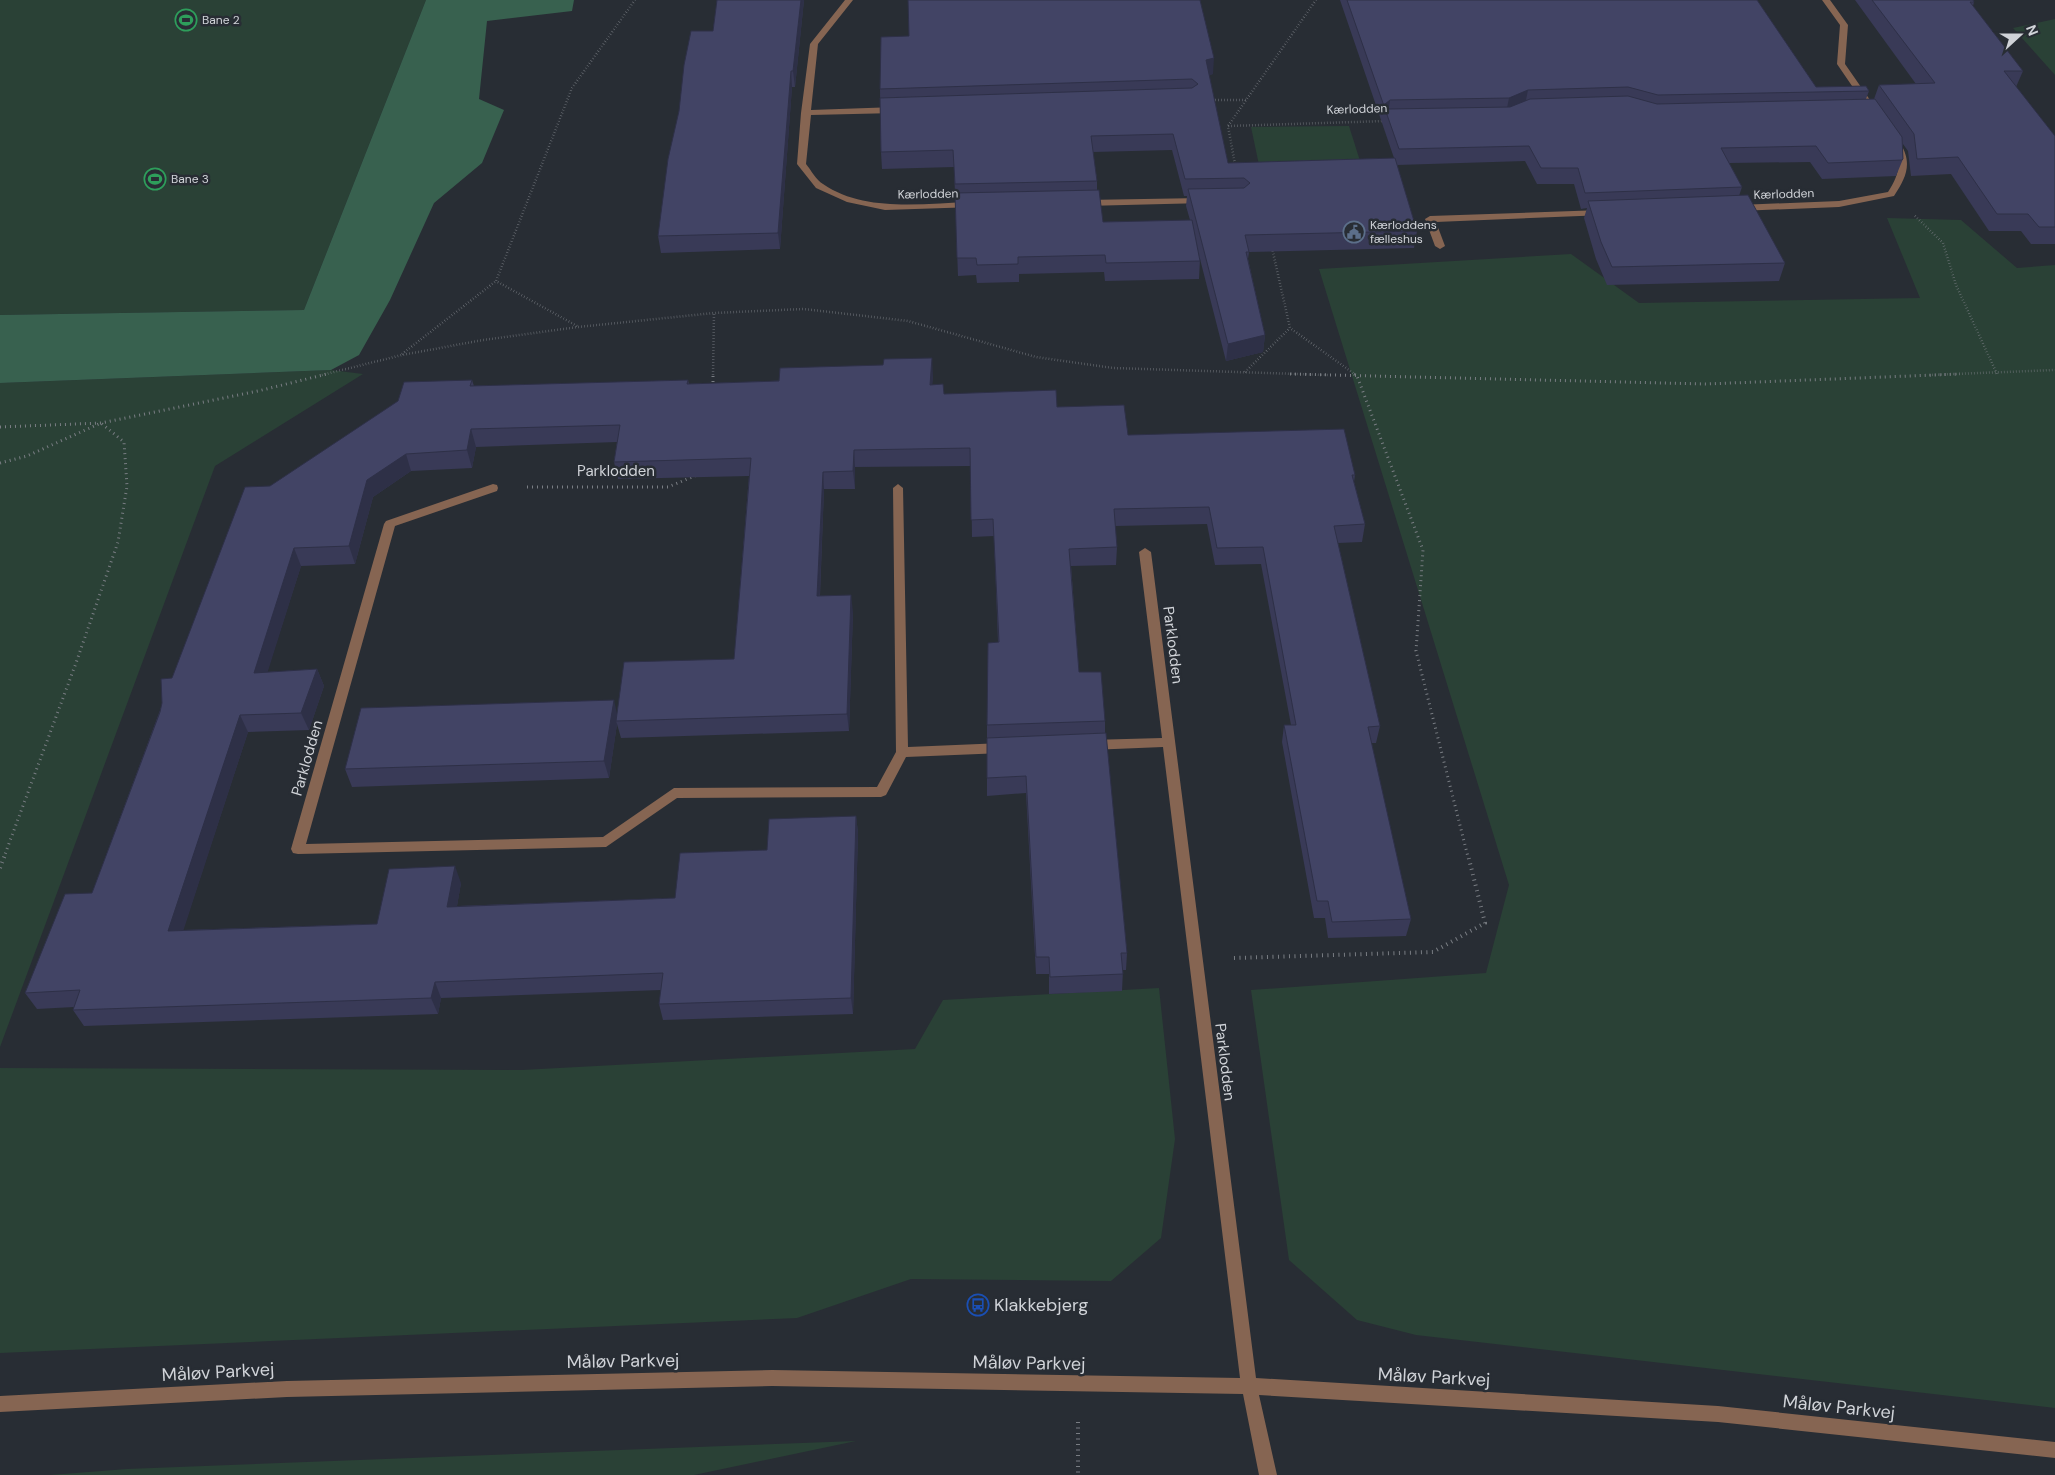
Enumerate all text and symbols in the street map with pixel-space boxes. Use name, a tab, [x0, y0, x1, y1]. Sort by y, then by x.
sports icon: Bane 2	[174, 8, 198, 32]
north arrow	[1995, 10, 2045, 60]
place label: Bane 2	[202, 12, 240, 28]
text: N	[2022, 22, 2042, 38]
street label: Kærlodden	[1326, 100, 1388, 118]
sports icon: Bane 3	[143, 167, 167, 191]
place label: Bane 3	[171, 171, 209, 187]
street label: Kærlodden	[898, 185, 959, 203]
street label: Kærlodden	[1753, 185, 1815, 203]
place label: Kærloddens fælleshus	[1370, 217, 1437, 247]
public building icon: Kærloddens fælleshus	[1342, 220, 1366, 244]
street label: Parklodden	[577, 461, 655, 481]
street label: Parklodden	[1158, 605, 1188, 685]
street label: Parklodden	[287, 718, 327, 798]
street label: Parklodden	[1210, 1022, 1240, 1102]
bus stop icon: Klakkebjerg	[966, 1293, 990, 1317]
place label: Klakkebjerg	[994, 1293, 1088, 1317]
street label: Måløv Parkvej	[566, 1348, 680, 1374]
street label: Måløv Parkvej	[972, 1350, 1086, 1376]
street label: Måløv Parkvej	[161, 1357, 275, 1387]
street label: Måløv Parkvej	[1377, 1362, 1491, 1392]
street label: Måløv Parkvej	[1782, 1389, 1896, 1425]

